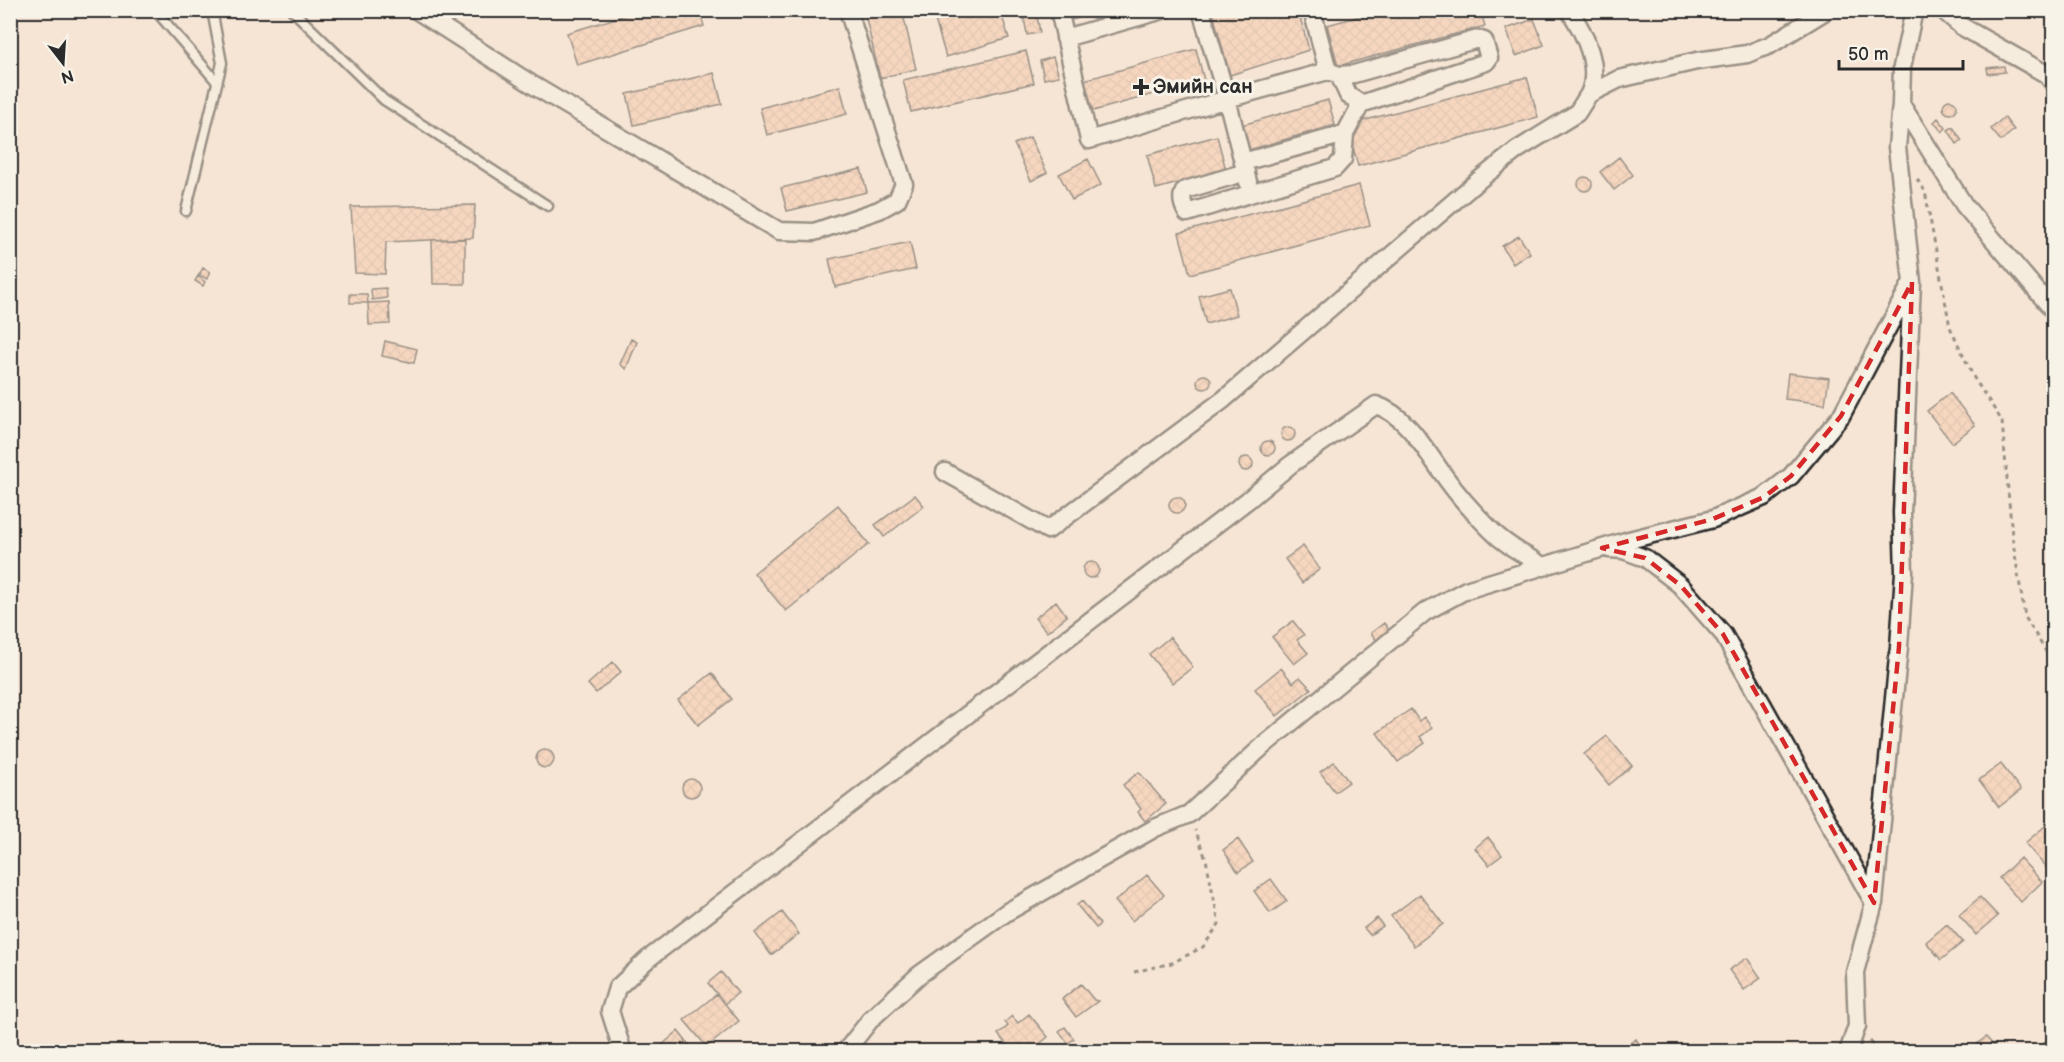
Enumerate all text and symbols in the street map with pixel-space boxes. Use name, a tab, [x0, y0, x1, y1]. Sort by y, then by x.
north arrow	[33, 33, 93, 93]
scale bar	[1839, 33, 1964, 71]
text: 50 m	[1848, 44, 1889, 65]
text: N	[58, 65, 75, 87]
place label: Эмийн сан	[1153, 75, 1253, 99]
marker: Эмийн сан	[1134, 80, 1148, 94]

